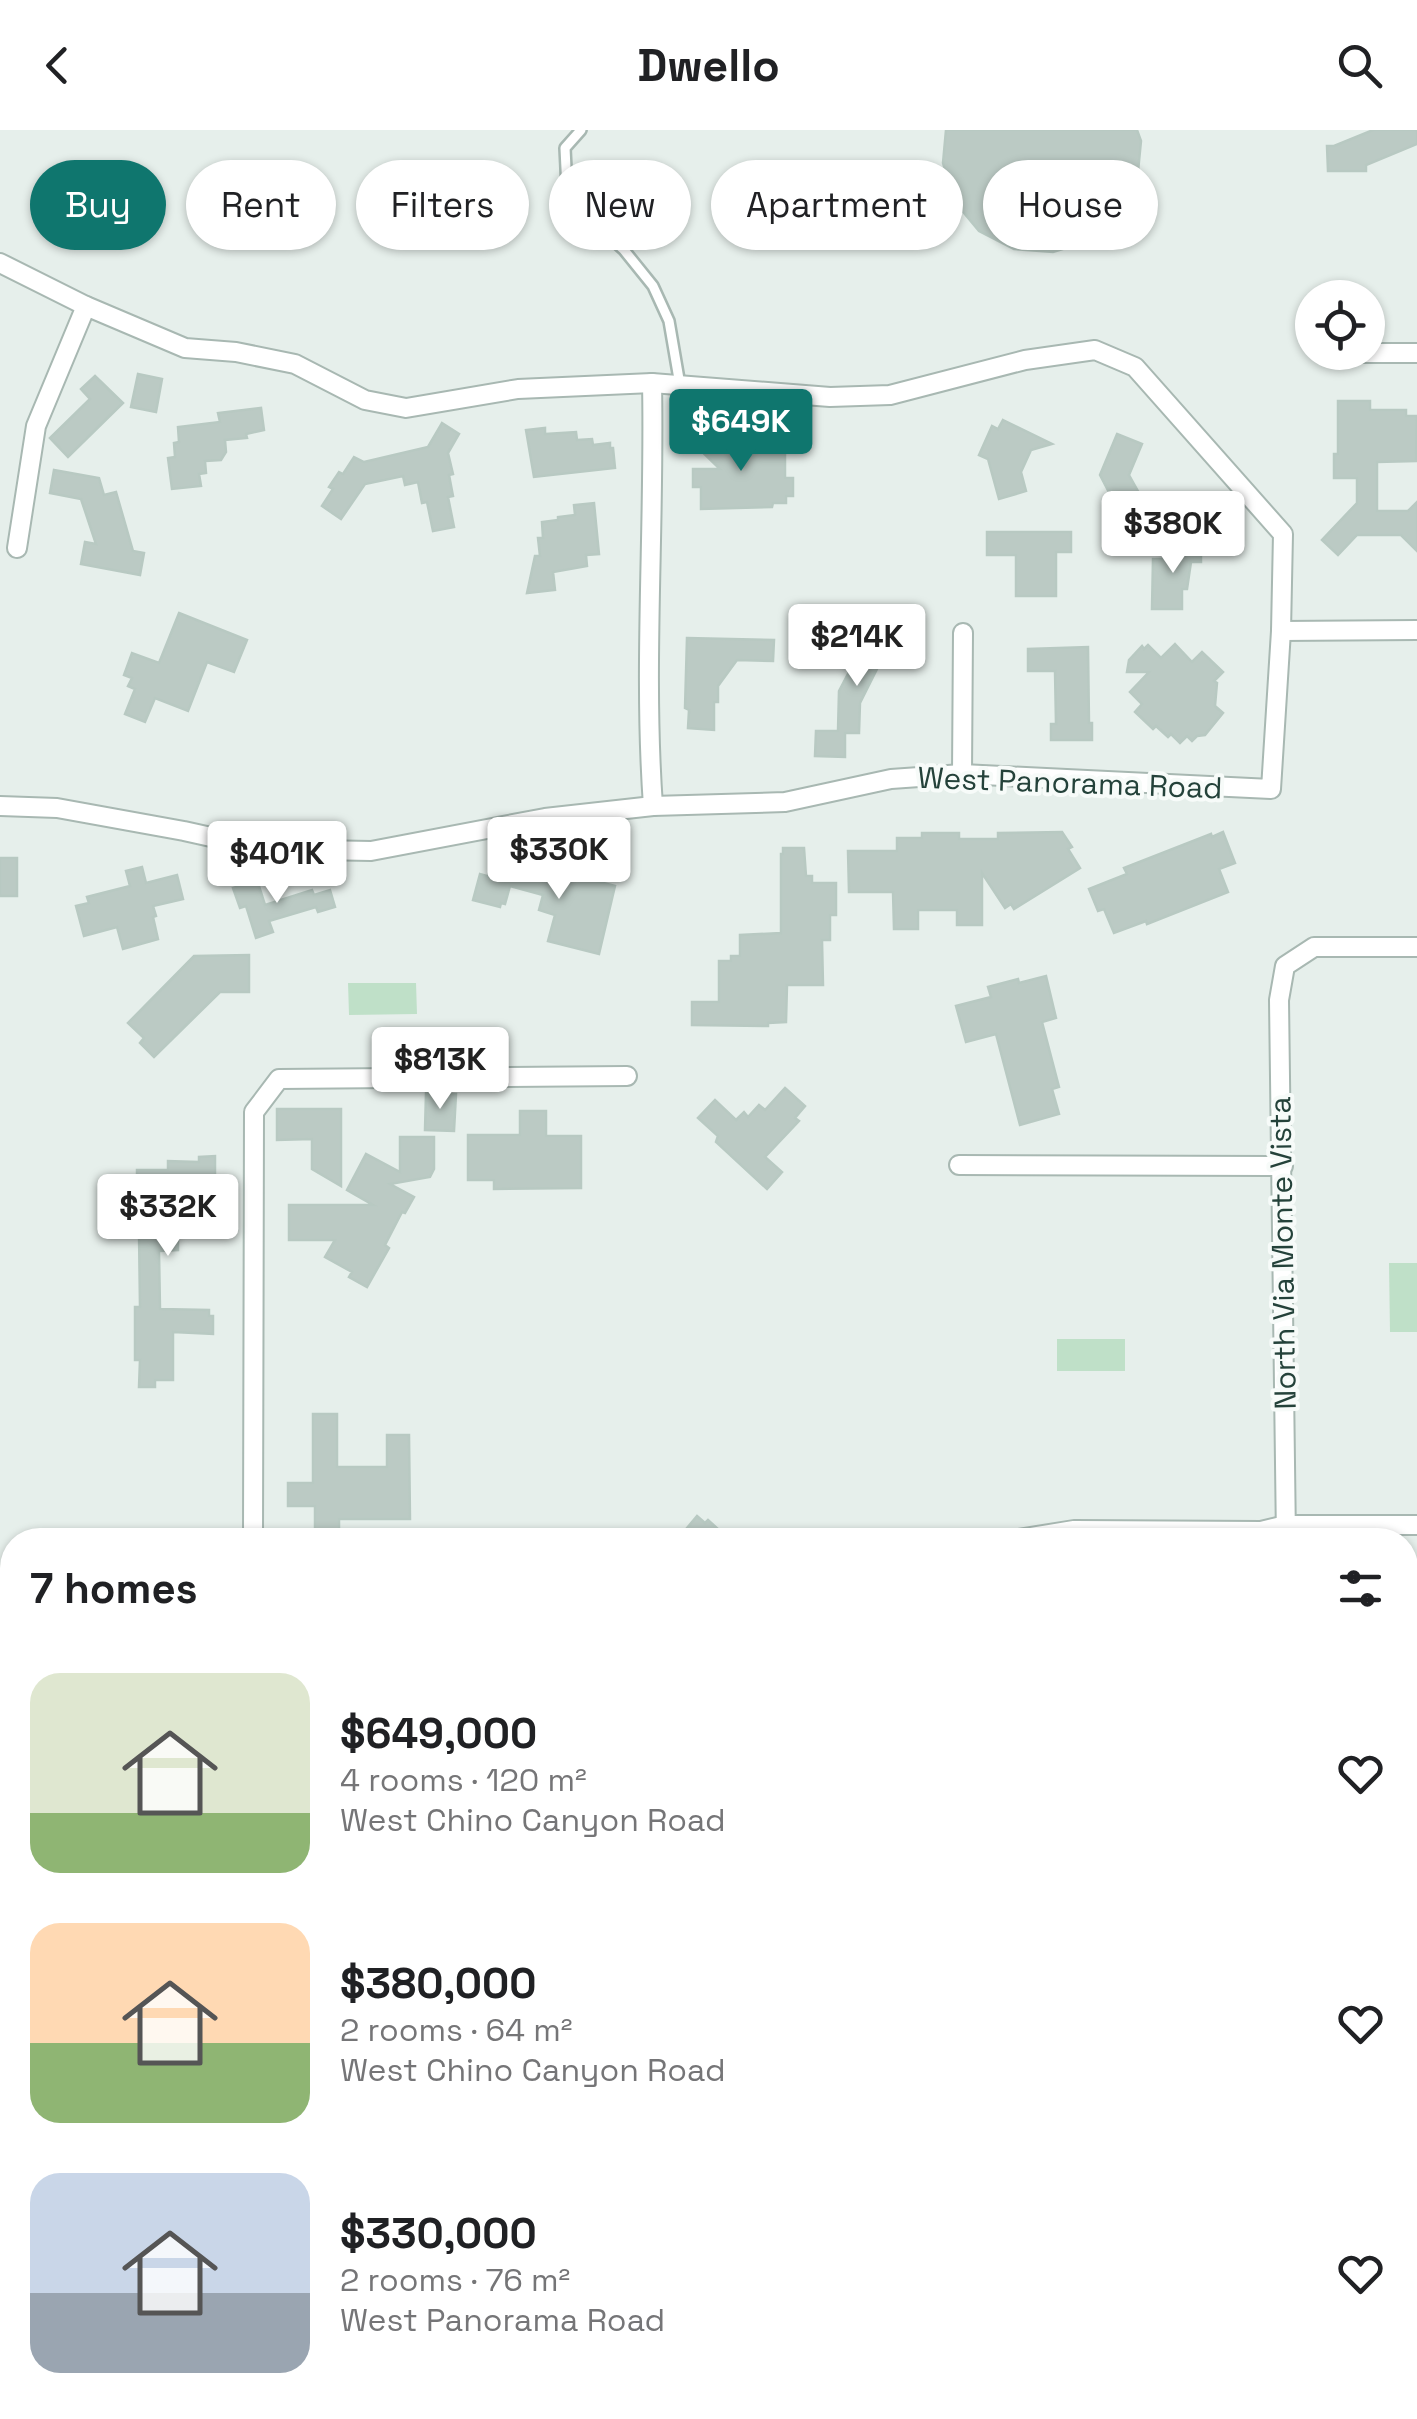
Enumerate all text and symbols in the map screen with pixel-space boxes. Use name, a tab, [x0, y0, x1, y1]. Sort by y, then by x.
text: Dwello	[637, 37, 780, 94]
icon: back	[30, 38, 85, 93]
icon: search	[1332, 38, 1387, 93]
chip: Buy	[30, 160, 166, 250]
chip: Rent	[186, 160, 336, 250]
chip: Filters	[356, 160, 529, 250]
chip: New	[549, 160, 691, 250]
chip: Apartment	[711, 160, 963, 250]
chip: House	[983, 160, 1158, 250]
map controls	[1295, 280, 1385, 370]
button: locate	[1295, 280, 1385, 370]
pin: $649K	[671, 389, 811, 474]
text: $649K	[691, 401, 791, 441]
pin: $380K	[1103, 491, 1243, 576]
text: $380K	[1124, 503, 1222, 543]
pin: $214K	[787, 604, 927, 689]
text: $214K	[810, 616, 904, 656]
street label: West Panorama Road	[917, 758, 1223, 807]
pin: $330K	[489, 817, 629, 902]
pin: $401K	[207, 821, 347, 906]
text: $330K	[509, 829, 609, 869]
text: $401K	[230, 833, 324, 873]
pin: $813K	[370, 1027, 510, 1112]
text: $813K	[394, 1039, 486, 1079]
street label: North Via Monte Vista	[1260, 1096, 1305, 1410]
pin: $332K	[98, 1174, 238, 1259]
text: $332K	[119, 1186, 217, 1226]
icon: filters	[1333, 1561, 1388, 1616]
text: 7 homes	[30, 1562, 198, 1615]
text: $649,000	[340, 1707, 537, 1760]
icon: home	[110, 1713, 230, 1833]
icon: heart	[1333, 1746, 1388, 1801]
text: 4 rooms · 120 m²	[340, 1760, 587, 1800]
text: West Chino Canyon Road	[340, 1800, 726, 1840]
text: $380,000	[340, 1957, 536, 2010]
icon: home	[110, 1963, 230, 2083]
icon: heart	[1333, 1996, 1388, 2051]
text: 2 rooms · 64 m²	[340, 2010, 572, 2050]
text: West Chino Canyon Road	[340, 2050, 726, 2090]
text: $330,000	[340, 2207, 537, 2260]
icon: home	[110, 2213, 230, 2333]
icon: heart	[1333, 2246, 1388, 2301]
text: 2 rooms · 76 m²	[340, 2260, 570, 2300]
text: West Panorama Road	[340, 2300, 665, 2340]

